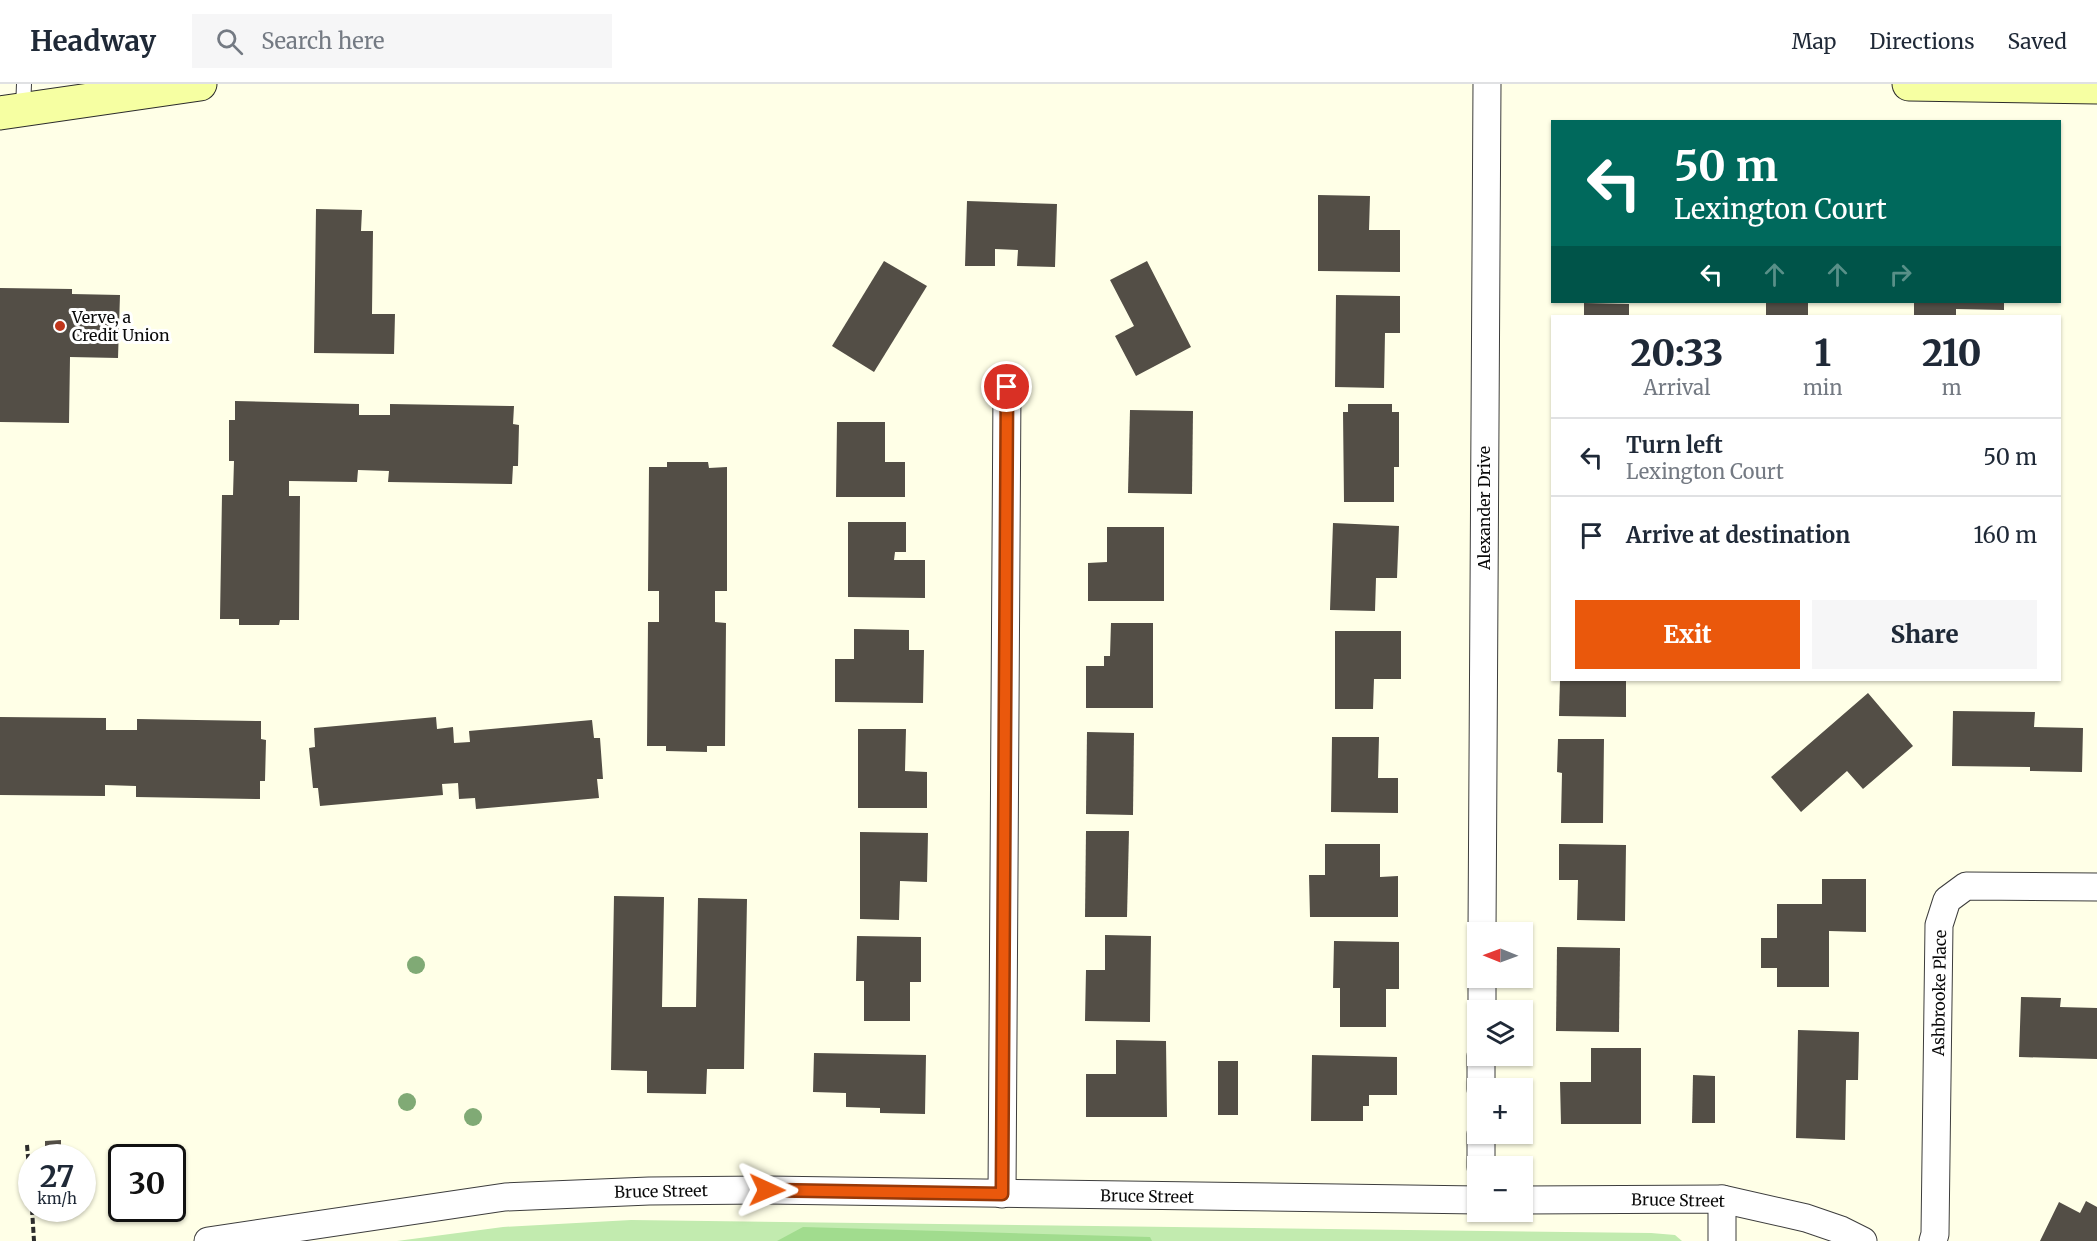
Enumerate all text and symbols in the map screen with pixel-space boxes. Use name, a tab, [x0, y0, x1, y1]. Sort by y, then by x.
search box	[192, 14, 612, 68]
text: Headway	[30, 23, 156, 59]
icon: search	[213, 25, 246, 58]
text: Search here	[261, 27, 385, 55]
text: Map	[1792, 28, 1836, 55]
text: Directions	[1869, 28, 1974, 55]
text: Saved	[2007, 28, 2067, 55]
text: 50 m	[1674, 140, 1778, 192]
icon: left	[1575, 144, 1653, 222]
text: Lexington Court	[1674, 192, 1887, 226]
icon: left	[1695, 258, 1728, 291]
icon: ahead	[1758, 258, 1791, 291]
icon: ahead	[1821, 258, 1854, 291]
icon: right	[1884, 258, 1917, 291]
place label: Verve, a Credit Union	[71, 307, 170, 345]
marker: Verve, a Credit Union	[53, 319, 67, 333]
text: 20:33	[1630, 331, 1723, 376]
text: 1	[1814, 331, 1831, 376]
text: 210	[1922, 331, 1982, 376]
pin	[981, 361, 1032, 412]
icon: arrive	[990, 370, 1023, 403]
text: Arrival	[1644, 375, 1710, 400]
text: min	[1803, 375, 1842, 400]
text: m	[1942, 375, 1962, 400]
text: Turn left	[1626, 431, 1723, 459]
icon: left	[1575, 441, 1608, 474]
text: 50 m	[1983, 443, 2037, 471]
street label: Alexander Drive	[1474, 446, 1494, 571]
text: Lexington Court	[1626, 459, 1784, 484]
icon: arrive	[1575, 519, 1608, 552]
text: Arrive at destination	[1626, 521, 1850, 549]
text: 160 m	[1973, 521, 2037, 549]
button: Exit	[1575, 600, 1800, 669]
button: Share	[1812, 600, 2037, 669]
north arrow	[1467, 922, 1533, 988]
map controls	[1467, 922, 1533, 1222]
street label: Ashbrooke Place	[1928, 930, 1950, 1057]
button: layers	[1467, 1000, 1533, 1066]
button: +	[1467, 1078, 1533, 1144]
speed limit sign: 30	[108, 1144, 186, 1222]
button: −	[1467, 1156, 1533, 1222]
text: 27	[40, 1157, 74, 1195]
position arrow	[735, 1158, 799, 1222]
street label: Bruce Street	[614, 1180, 709, 1202]
street label: Bruce Street	[1100, 1185, 1195, 1207]
text: km/h	[37, 1189, 77, 1208]
street label: Bruce Street	[1631, 1189, 1726, 1211]

